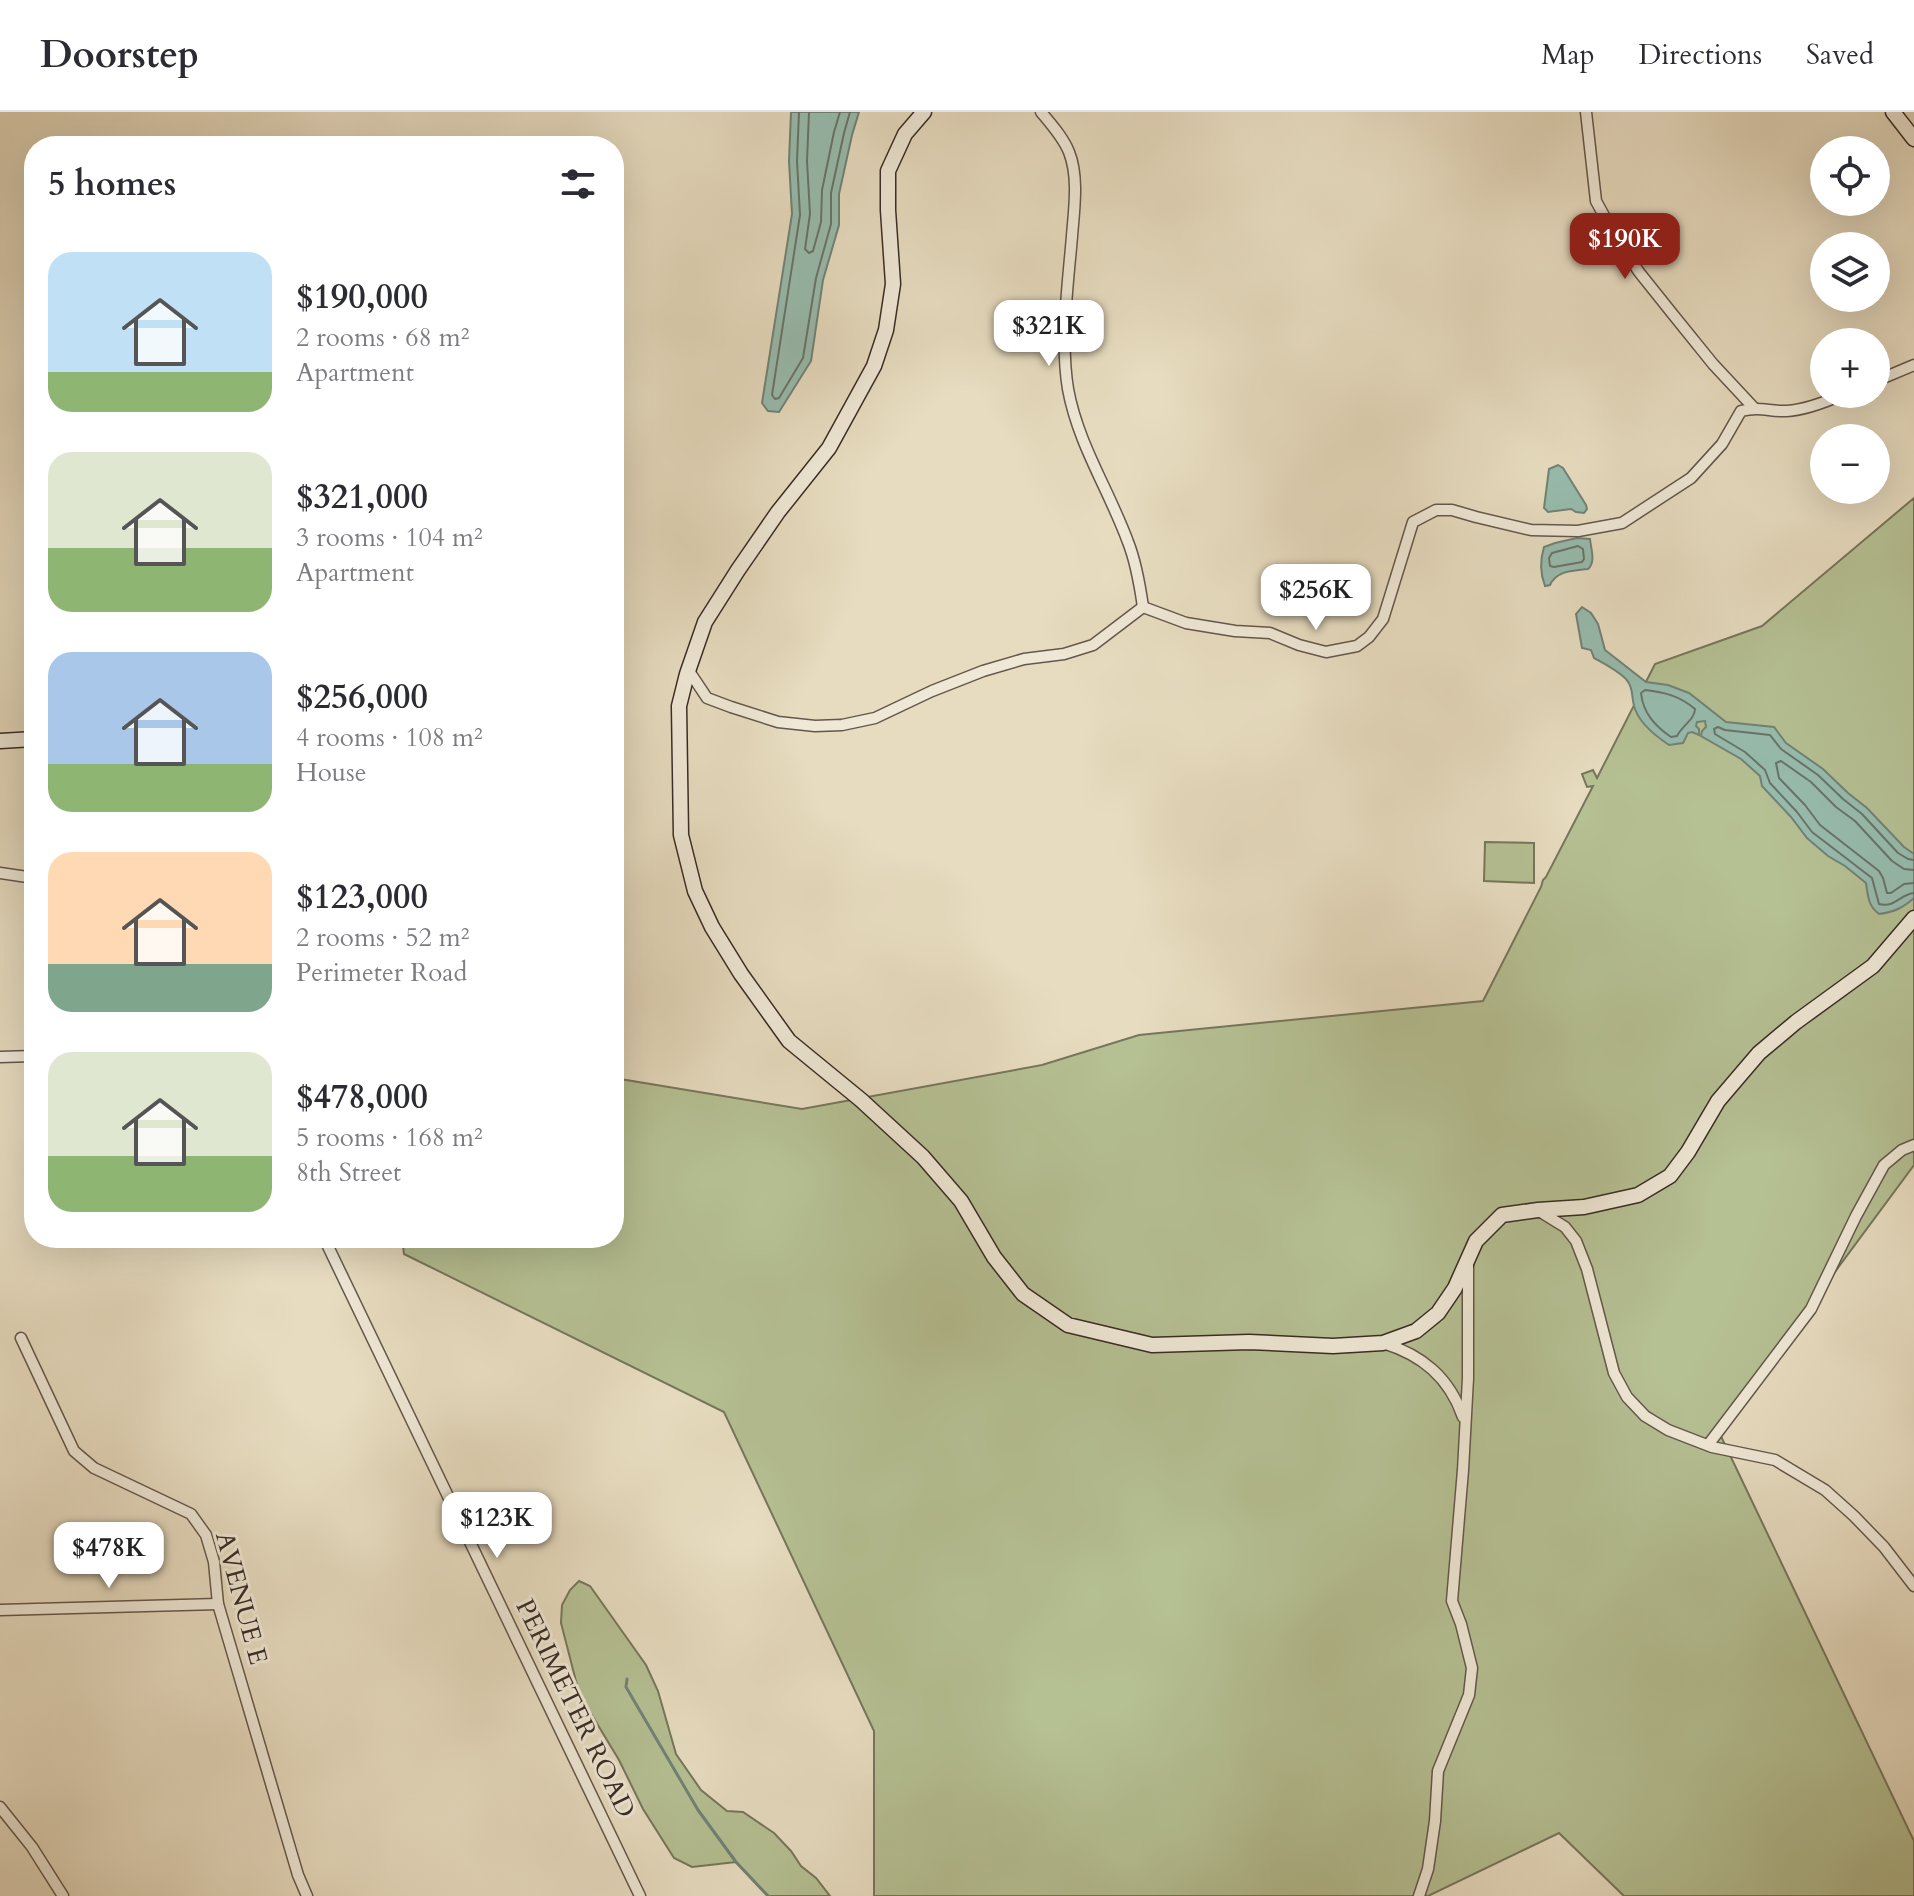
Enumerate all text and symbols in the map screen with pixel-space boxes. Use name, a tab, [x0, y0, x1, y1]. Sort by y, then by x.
text: Doorstep	[40, 29, 199, 81]
text: Map	[1541, 36, 1595, 74]
text: Directions	[1639, 36, 1762, 74]
text: Saved	[1806, 36, 1874, 74]
map controls	[1810, 136, 1890, 504]
button: locate	[1810, 136, 1890, 216]
text: 5 homes	[48, 161, 176, 207]
icon: filters	[556, 162, 600, 206]
pin: $190K	[1569, 213, 1681, 281]
text: $190K	[1588, 221, 1662, 256]
button: layers	[1810, 232, 1890, 312]
text: $190,000	[296, 274, 428, 320]
icon: home	[112, 284, 208, 380]
pin: $321K	[993, 300, 1105, 368]
text: $321K	[1012, 308, 1086, 343]
text: 2 rooms · 68 m²	[296, 320, 469, 355]
button: +	[1810, 328, 1890, 408]
text: Apartment	[296, 355, 414, 390]
button: −	[1810, 424, 1890, 504]
text: $321,000	[296, 474, 428, 520]
icon: home	[112, 484, 208, 580]
text: 3 rooms · 104 m²	[296, 520, 483, 555]
text: Apartment	[296, 555, 414, 590]
pin: $256K	[1260, 564, 1372, 632]
text: $256K	[1279, 572, 1353, 607]
text: $256,000	[296, 674, 428, 720]
icon: home	[112, 684, 208, 780]
text: 4 rooms · 108 m²	[296, 720, 483, 755]
text: House	[296, 755, 367, 790]
text: $123,000	[296, 874, 428, 920]
icon: home	[112, 884, 208, 980]
text: 2 rooms · 52 m²	[296, 920, 469, 955]
text: Perimeter Road	[296, 955, 467, 990]
text: $478,000	[296, 1074, 428, 1120]
icon: home	[112, 1084, 208, 1180]
text: 5 rooms · 168 m²	[296, 1120, 483, 1155]
text: 8th Street	[296, 1155, 401, 1190]
pin: $123K	[441, 1492, 553, 1560]
text: $123K	[460, 1500, 534, 1535]
pin: $478K	[53, 1522, 165, 1590]
street label: AVENUE E	[207, 1528, 276, 1668]
text: $478K	[72, 1530, 146, 1565]
street label: PERIMETER ROAD	[507, 1593, 644, 1823]

